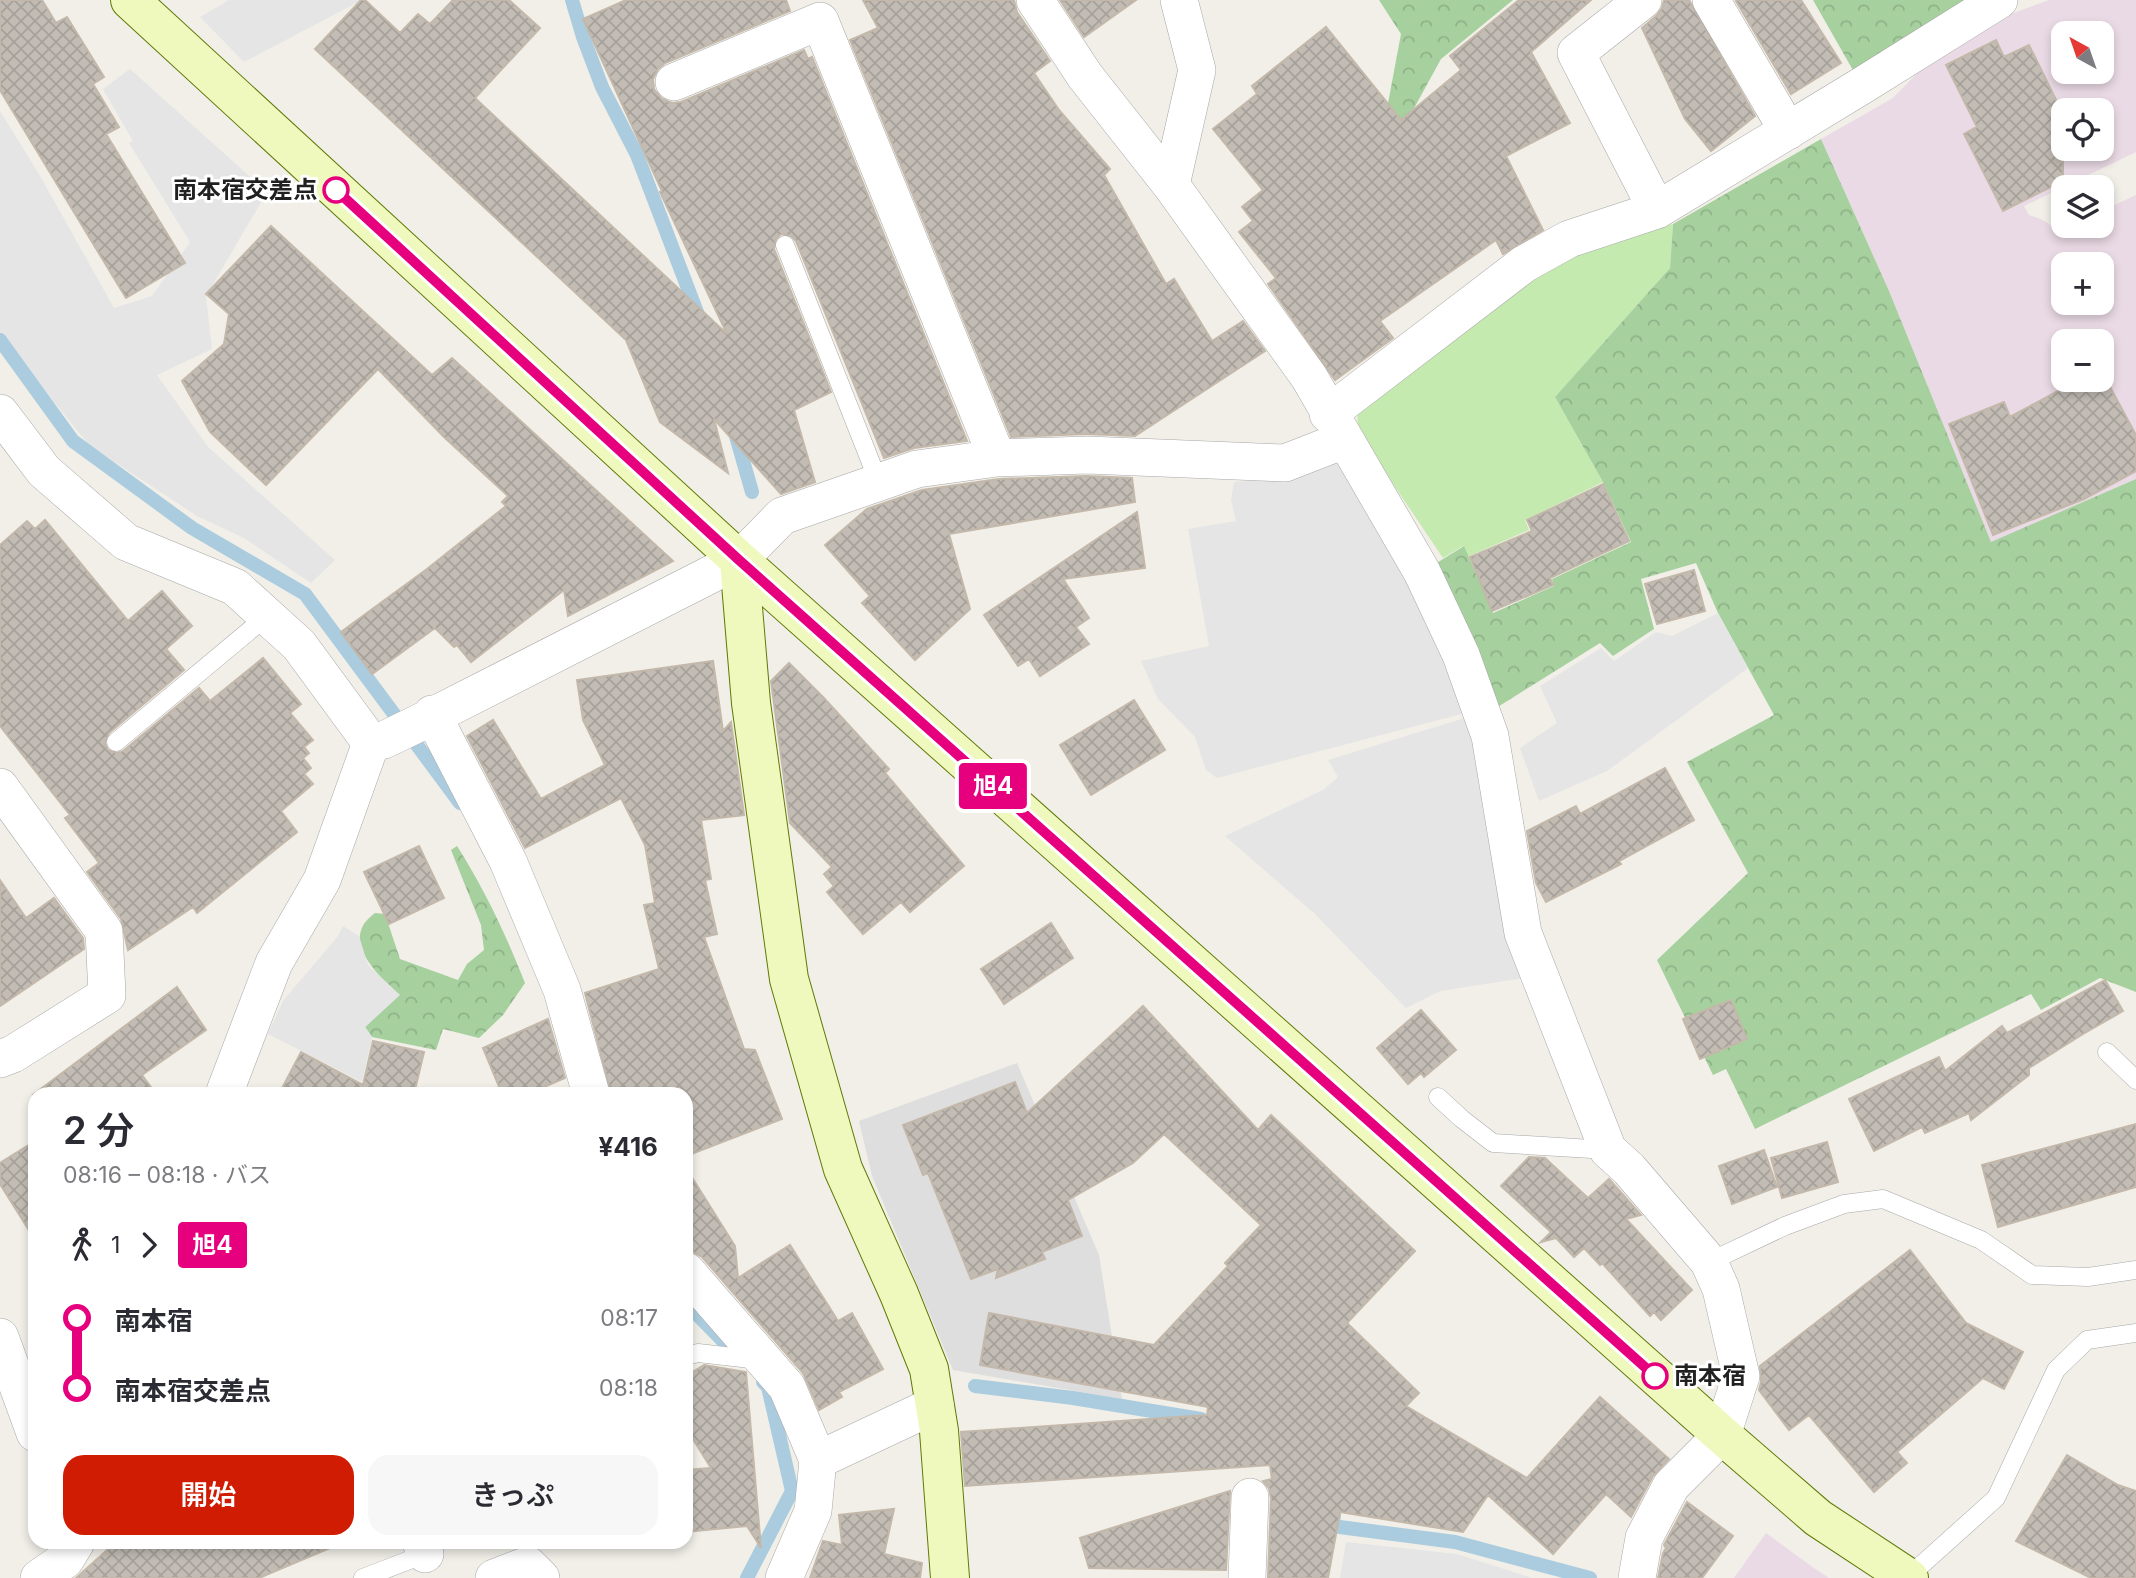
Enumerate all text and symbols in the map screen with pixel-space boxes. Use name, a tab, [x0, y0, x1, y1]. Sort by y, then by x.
north arrow	[2051, 21, 2114, 84]
map controls	[2051, 21, 2114, 392]
button: locate	[2051, 98, 2114, 161]
place label: 南本宿交差点	[173, 175, 317, 204]
button: layers	[2051, 175, 2114, 238]
marker: 南本宿交差点	[323, 177, 349, 203]
button: +	[2051, 252, 2114, 315]
button: −	[2051, 329, 2114, 392]
line badge: 旭4	[962, 763, 1024, 809]
text: 旭4	[973, 771, 1013, 800]
text: 2 分	[63, 1107, 134, 1153]
text: ¥416	[598, 1131, 658, 1162]
text: 08:16 – 08:18 · バス	[63, 1161, 271, 1189]
icon: walk	[63, 1226, 101, 1264]
icon: forward	[130, 1226, 168, 1264]
text: 旭4	[192, 1230, 233, 1259]
text: 1	[111, 1231, 120, 1259]
text: 08:17	[600, 1304, 658, 1332]
text: 南本宿	[115, 1305, 193, 1336]
place label: 南本宿	[1674, 1361, 1746, 1390]
marker: 南本宿	[1642, 1363, 1668, 1389]
text: 08:18	[599, 1374, 658, 1402]
text: 南本宿交差点	[115, 1375, 271, 1406]
button: 開始	[63, 1455, 354, 1535]
button: きっぷ	[368, 1455, 658, 1535]

